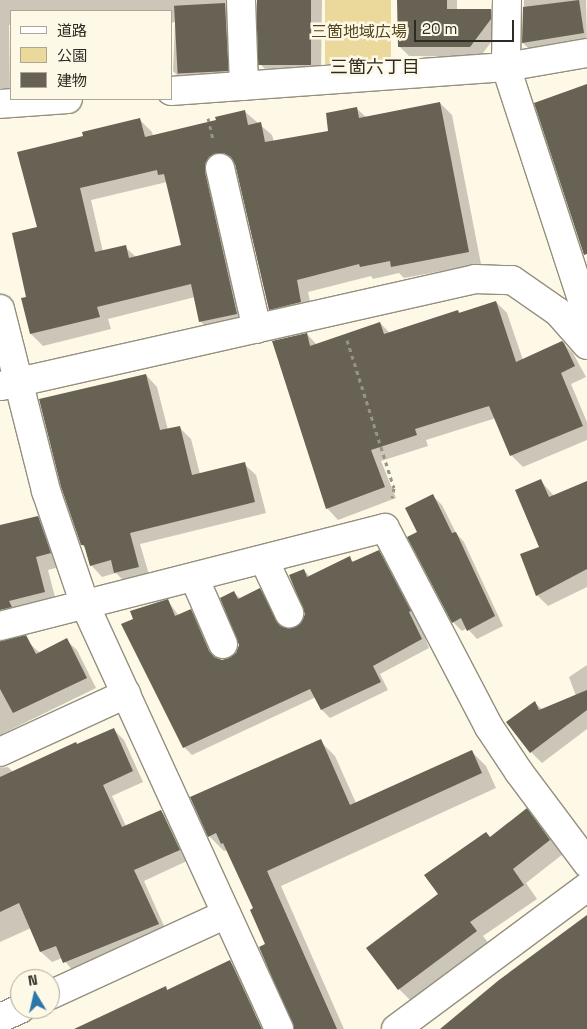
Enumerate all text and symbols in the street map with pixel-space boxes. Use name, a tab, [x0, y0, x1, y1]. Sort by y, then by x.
legend	[10, 10, 172, 100]
scale bar	[417, 10, 517, 42]
text: 20 m	[422, 19, 457, 38]
text: 道路	[57, 21, 87, 40]
park label: 三箇地域広場	[311, 22, 407, 42]
text: 公園	[57, 46, 87, 65]
district label: 三箇六丁目	[330, 56, 420, 78]
text: 建物	[57, 71, 87, 90]
north arrow	[10, 969, 60, 1019]
text: N	[27, 971, 39, 990]

